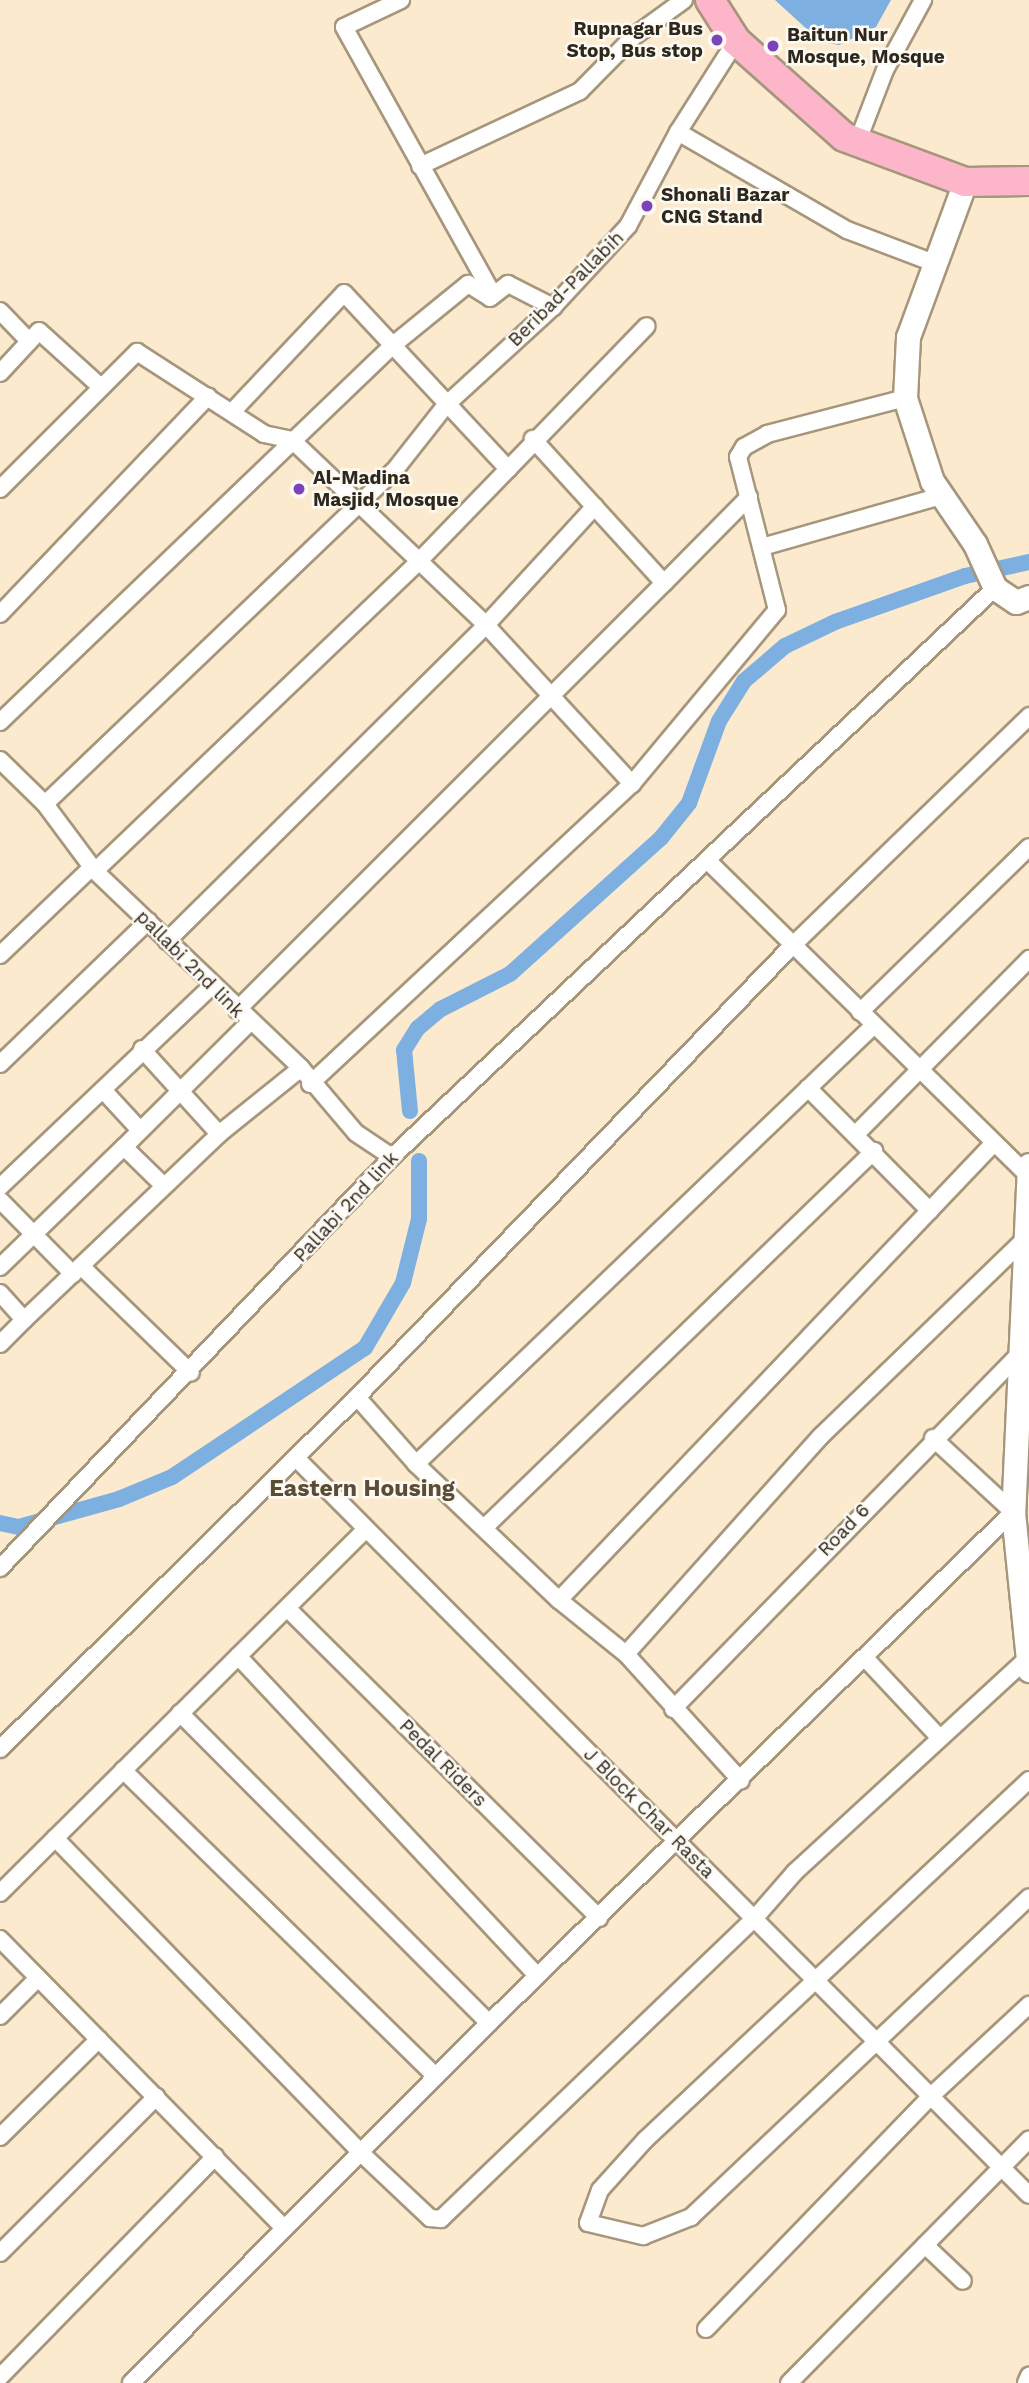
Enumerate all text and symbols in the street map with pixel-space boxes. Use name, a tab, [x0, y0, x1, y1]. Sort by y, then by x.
place label: Rupnagar Bus Stop, Bus stop	[566, 18, 703, 62]
place label: Baitun Nur Mosque, Mosque	[787, 24, 945, 68]
marker: Rupnagar Bus Stop, Bus stop	[709, 32, 725, 48]
marker: Baitun Nur Mosque, Mosque	[765, 38, 781, 54]
place label: Shonali Bazar CNG Stand	[661, 184, 789, 228]
marker: Shonali Bazar CNG Stand	[639, 198, 655, 214]
street label: Beribad-Pallabih	[504, 227, 628, 351]
place label: Al-Madina Masjid, Mosque	[313, 467, 459, 511]
marker: Al-Madina Masjid, Mosque	[291, 481, 307, 497]
street label: pallabi 2nd link	[131, 905, 249, 1023]
street label: Pallabi 2nd link	[289, 1147, 403, 1267]
district label: Eastern Housing	[269, 1475, 455, 1503]
street label: Road 6	[813, 1499, 875, 1561]
street label: Pedal Riders	[394, 1714, 492, 1812]
street label: J Block Char Rasta	[578, 1742, 720, 1884]

